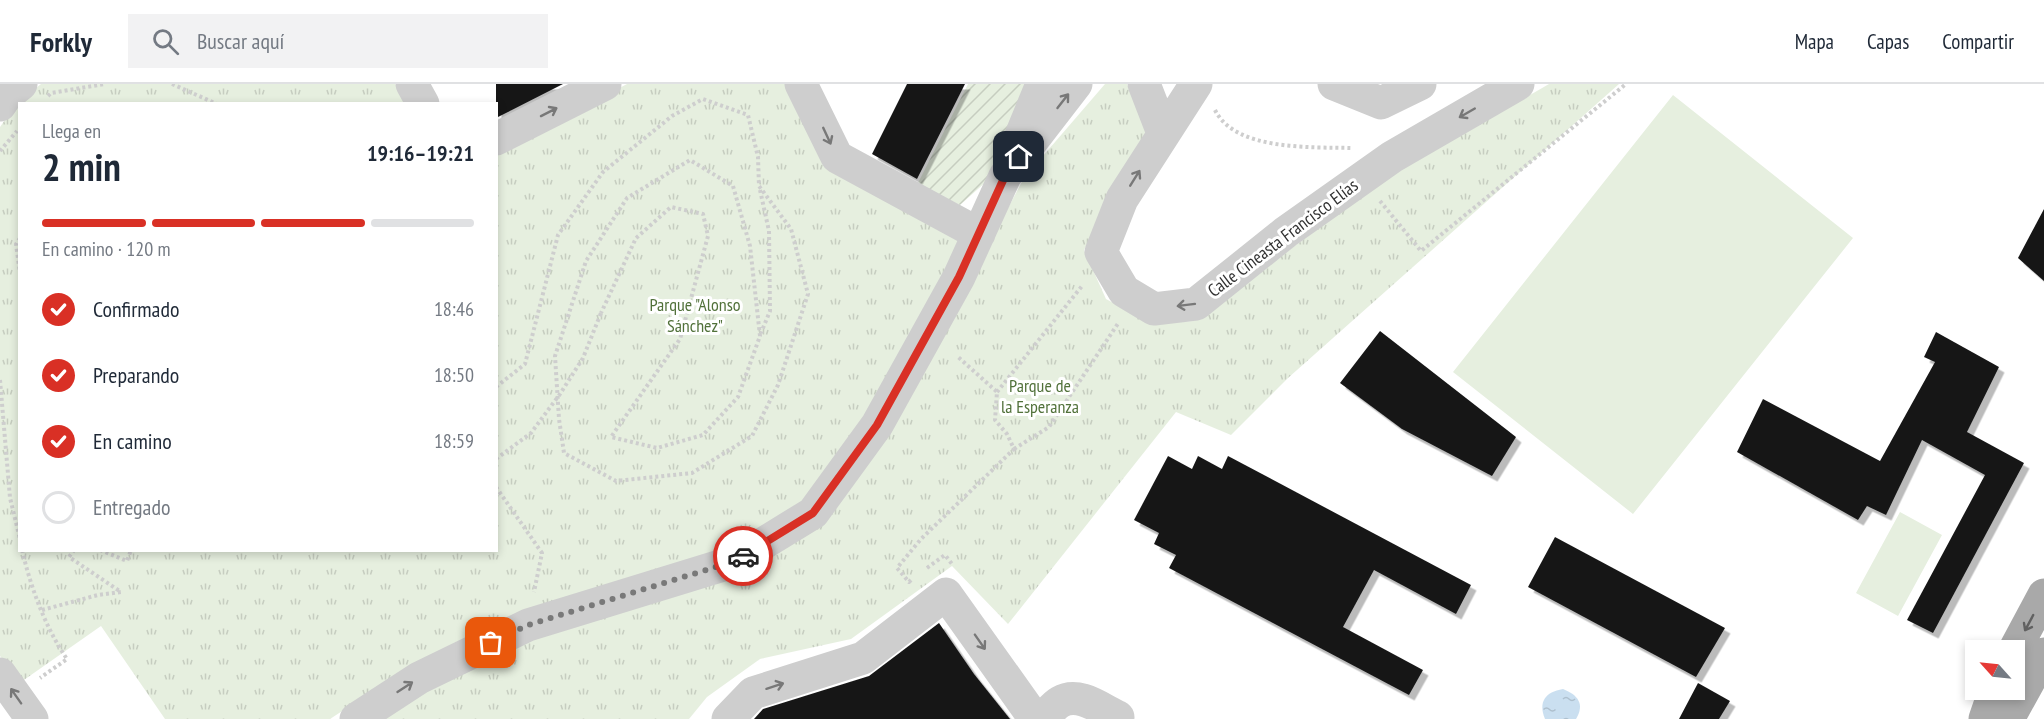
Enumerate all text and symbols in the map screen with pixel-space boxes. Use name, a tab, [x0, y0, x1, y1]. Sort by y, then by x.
search box	[128, 14, 548, 68]
text: Forkly	[30, 23, 92, 60]
icon: search	[149, 25, 182, 58]
text: Buscar aquí	[197, 27, 284, 55]
text: Mapa	[1795, 28, 1834, 55]
text: Capas	[1867, 28, 1909, 55]
text: Compartir	[1942, 28, 2014, 55]
one-way arrow	[1057, 93, 1069, 109]
one-way arrow	[539, 106, 557, 118]
one-way arrow	[1459, 107, 1476, 119]
text: Llega en	[42, 118, 101, 144]
one-way arrow	[822, 127, 834, 145]
pin	[993, 131, 1044, 182]
text: 19:16–19:21	[367, 139, 474, 167]
icon: home	[1002, 140, 1035, 173]
text: 2 min	[42, 141, 121, 192]
one-way arrow	[1130, 170, 1142, 187]
street label: Calle Cineasta Francisco Elías	[1203, 174, 1362, 302]
text: En camino · 120 m	[42, 236, 171, 262]
icon: check	[42, 293, 75, 326]
park label: Parque "Alonso Sánchez"	[649, 293, 741, 337]
text: Confirmado	[93, 295, 179, 323]
text: 18:46	[434, 296, 474, 322]
one-way arrow	[1177, 300, 1197, 311]
icon: check	[42, 359, 75, 392]
text: Preparando	[93, 361, 179, 389]
text: 18:50	[434, 362, 474, 388]
park label: Parque de la Esperanza	[1001, 374, 1079, 418]
icon: check	[42, 425, 75, 458]
text: En camino	[93, 427, 172, 455]
text: 18:59	[434, 428, 474, 454]
text: Entregado	[93, 493, 170, 521]
courier	[713, 526, 773, 586]
icon: car	[727, 540, 760, 573]
one-way arrow	[2023, 614, 2035, 631]
pin	[465, 617, 516, 668]
icon: bag	[474, 626, 507, 659]
one-way arrow	[974, 633, 986, 649]
north arrow	[1965, 640, 2025, 700]
map controls	[1965, 640, 2025, 700]
one-way arrow	[765, 680, 784, 691]
one-way arrow	[397, 681, 413, 693]
one-way arrow	[10, 689, 22, 705]

